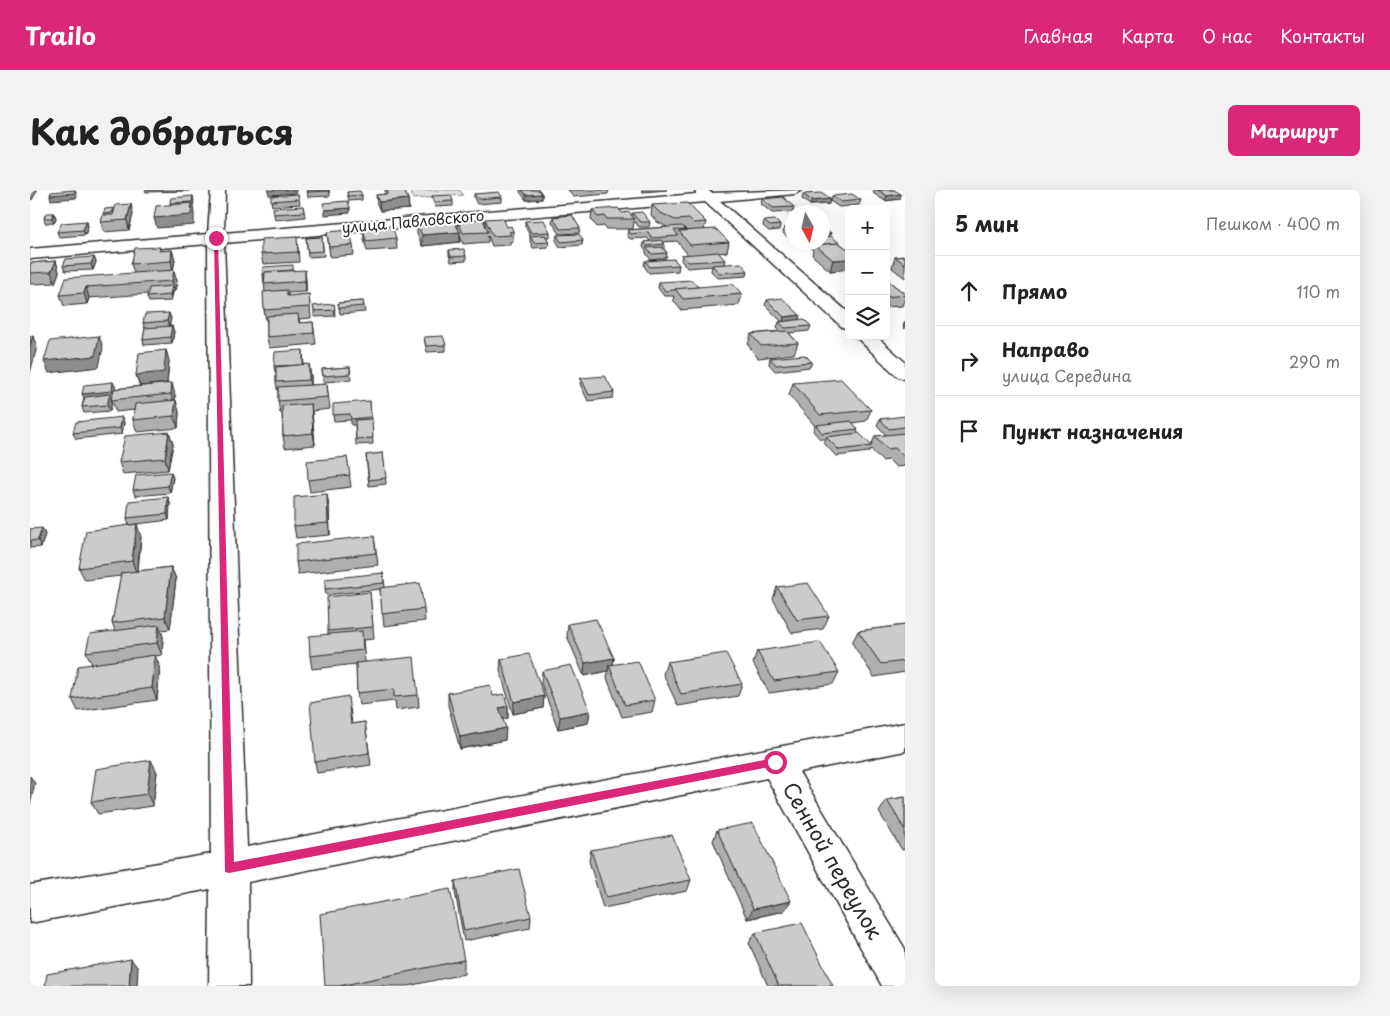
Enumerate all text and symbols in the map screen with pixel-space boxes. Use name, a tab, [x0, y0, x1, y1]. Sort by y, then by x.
text: Trailo	[25, 17, 96, 53]
text: Главная	[1024, 22, 1093, 49]
text: Карта	[1121, 22, 1174, 49]
text: О нас	[1202, 22, 1252, 49]
text: Контакты	[1280, 22, 1365, 49]
text: Как добраться	[30, 104, 294, 157]
button: Маршрут	[1228, 105, 1360, 156]
street label: улица Павловского	[341, 203, 485, 238]
north arrow	[785, 205, 830, 250]
map controls	[845, 205, 890, 340]
button: +	[845, 205, 890, 250]
text: 5 мин	[955, 207, 1019, 239]
text: Пешком · 400 m	[1206, 211, 1340, 235]
route end	[205, 227, 228, 250]
button: −	[845, 250, 890, 295]
icon: ahead	[955, 277, 983, 305]
text: Прямо	[1002, 277, 1067, 305]
text: 110 m	[1297, 279, 1340, 303]
button: layers	[845, 295, 890, 340]
text: Направо	[1002, 335, 1089, 363]
icon: right	[955, 347, 983, 375]
text: 290 m	[1289, 349, 1340, 373]
text: улица Середина	[1002, 363, 1132, 387]
icon: arrive	[955, 417, 983, 445]
text: Пункт назначения	[1002, 417, 1183, 445]
route start	[764, 751, 787, 774]
street label: Сенной переулок	[776, 775, 892, 945]

